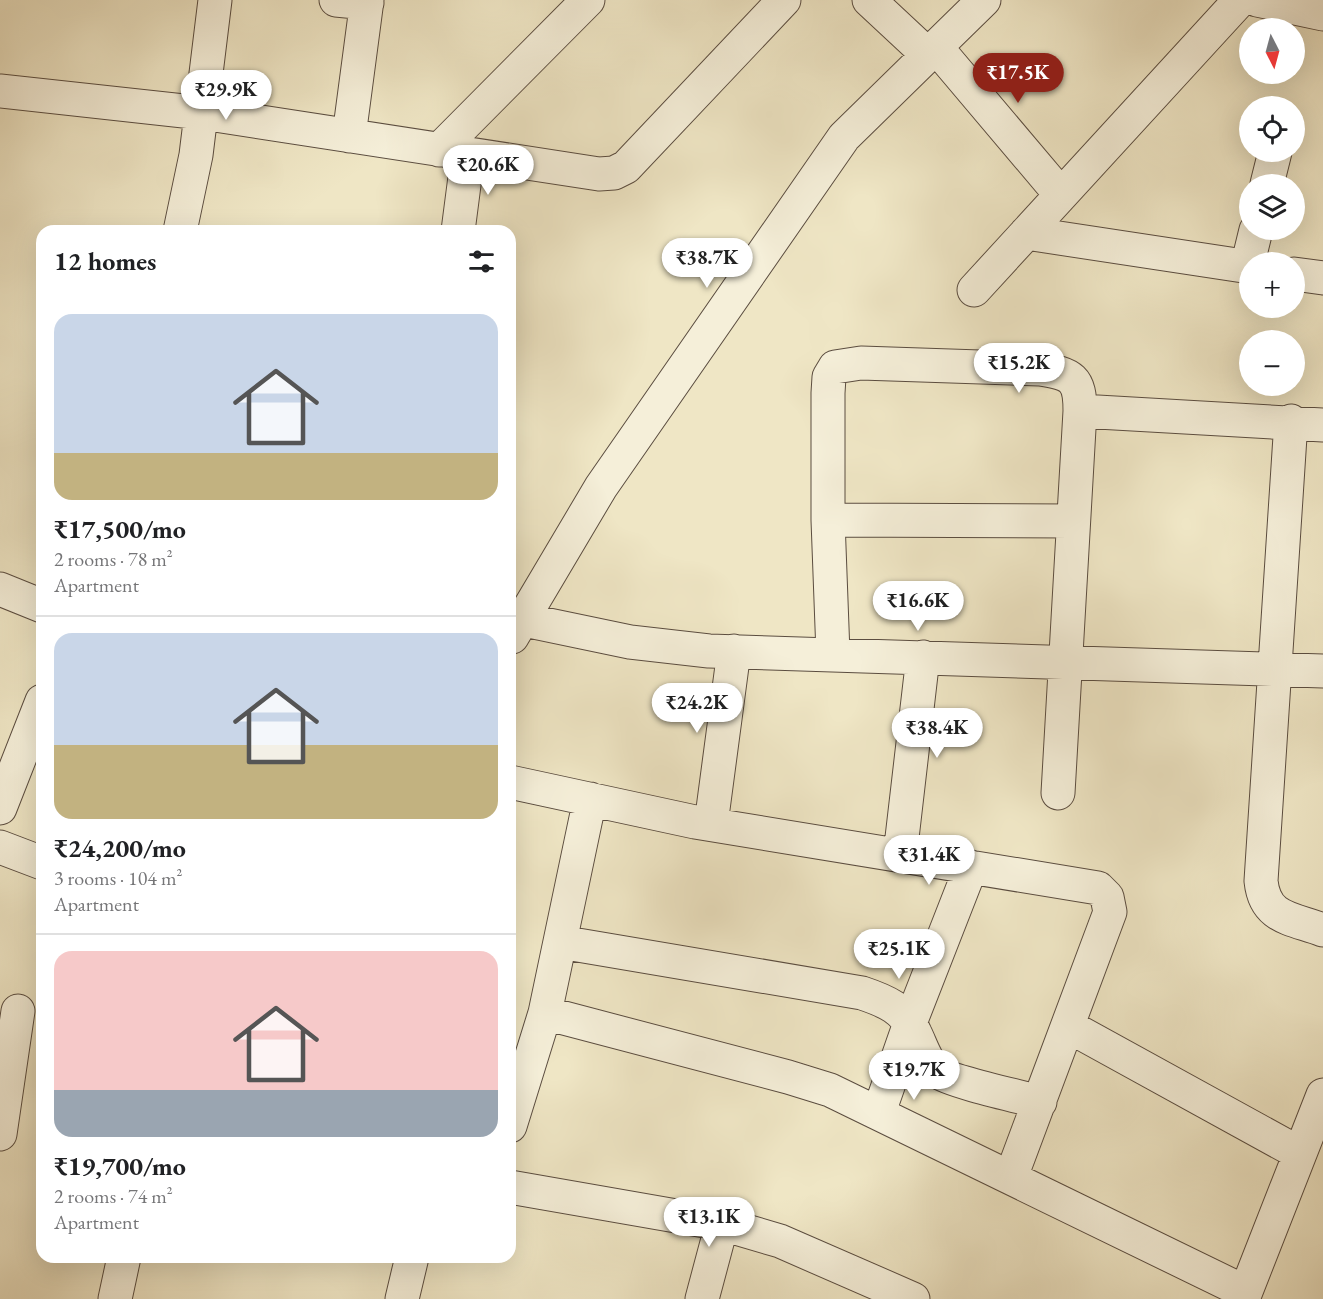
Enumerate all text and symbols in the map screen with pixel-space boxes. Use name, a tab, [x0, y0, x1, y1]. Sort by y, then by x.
north arrow	[1239, 18, 1305, 84]
map controls	[1239, 18, 1305, 396]
pin: ₹17.5K	[969, 53, 1067, 104]
text: ₹17.5K	[987, 59, 1049, 85]
pin: ₹29.9K	[177, 70, 275, 121]
text: ₹29.9K	[195, 76, 257, 102]
button: locate	[1239, 96, 1305, 162]
pin: ₹20.6K	[439, 145, 537, 196]
text: ₹20.6K	[457, 151, 519, 177]
button: layers	[1239, 174, 1305, 240]
pin: ₹38.7K	[658, 238, 756, 289]
text: 12 homes	[54, 244, 156, 278]
text: ₹38.7K	[676, 244, 738, 270]
icon: filters	[465, 245, 498, 278]
button: +	[1239, 252, 1305, 318]
button: −	[1239, 330, 1305, 396]
pin: ₹15.2K	[970, 343, 1068, 394]
text: ₹15.2K	[988, 349, 1050, 375]
icon: home	[222, 353, 330, 461]
text: ₹17,500/mo	[54, 512, 186, 546]
text: 2 rooms · 78 m²	[54, 546, 173, 572]
text: Apartment	[54, 572, 139, 598]
pin: ₹16.6K	[869, 581, 967, 632]
text: ₹16.6K	[887, 587, 949, 613]
icon: home	[222, 672, 330, 780]
pin: ₹24.2K	[648, 683, 746, 734]
text: ₹24.2K	[666, 689, 728, 715]
pin: ₹38.4K	[888, 708, 986, 759]
text: ₹38.4K	[906, 714, 968, 740]
text: ₹24,200/mo	[54, 831, 186, 865]
pin: ₹31.4K	[880, 835, 978, 886]
text: ₹31.4K	[898, 841, 960, 867]
text: 3 rooms · 104 m²	[54, 865, 182, 891]
text: Apartment	[54, 891, 139, 917]
pin: ₹25.1K	[850, 929, 948, 980]
text: ₹25.1K	[868, 935, 930, 961]
icon: home	[222, 990, 330, 1098]
pin: ₹19.7K	[865, 1050, 963, 1101]
text: ₹19.7K	[883, 1056, 945, 1082]
text: ₹19,700/mo	[54, 1149, 186, 1183]
text: 2 rooms · 74 m²	[54, 1183, 173, 1209]
pin: ₹13.1K	[660, 1197, 758, 1248]
text: ₹13.1K	[678, 1203, 740, 1229]
text: Apartment	[54, 1209, 139, 1235]

